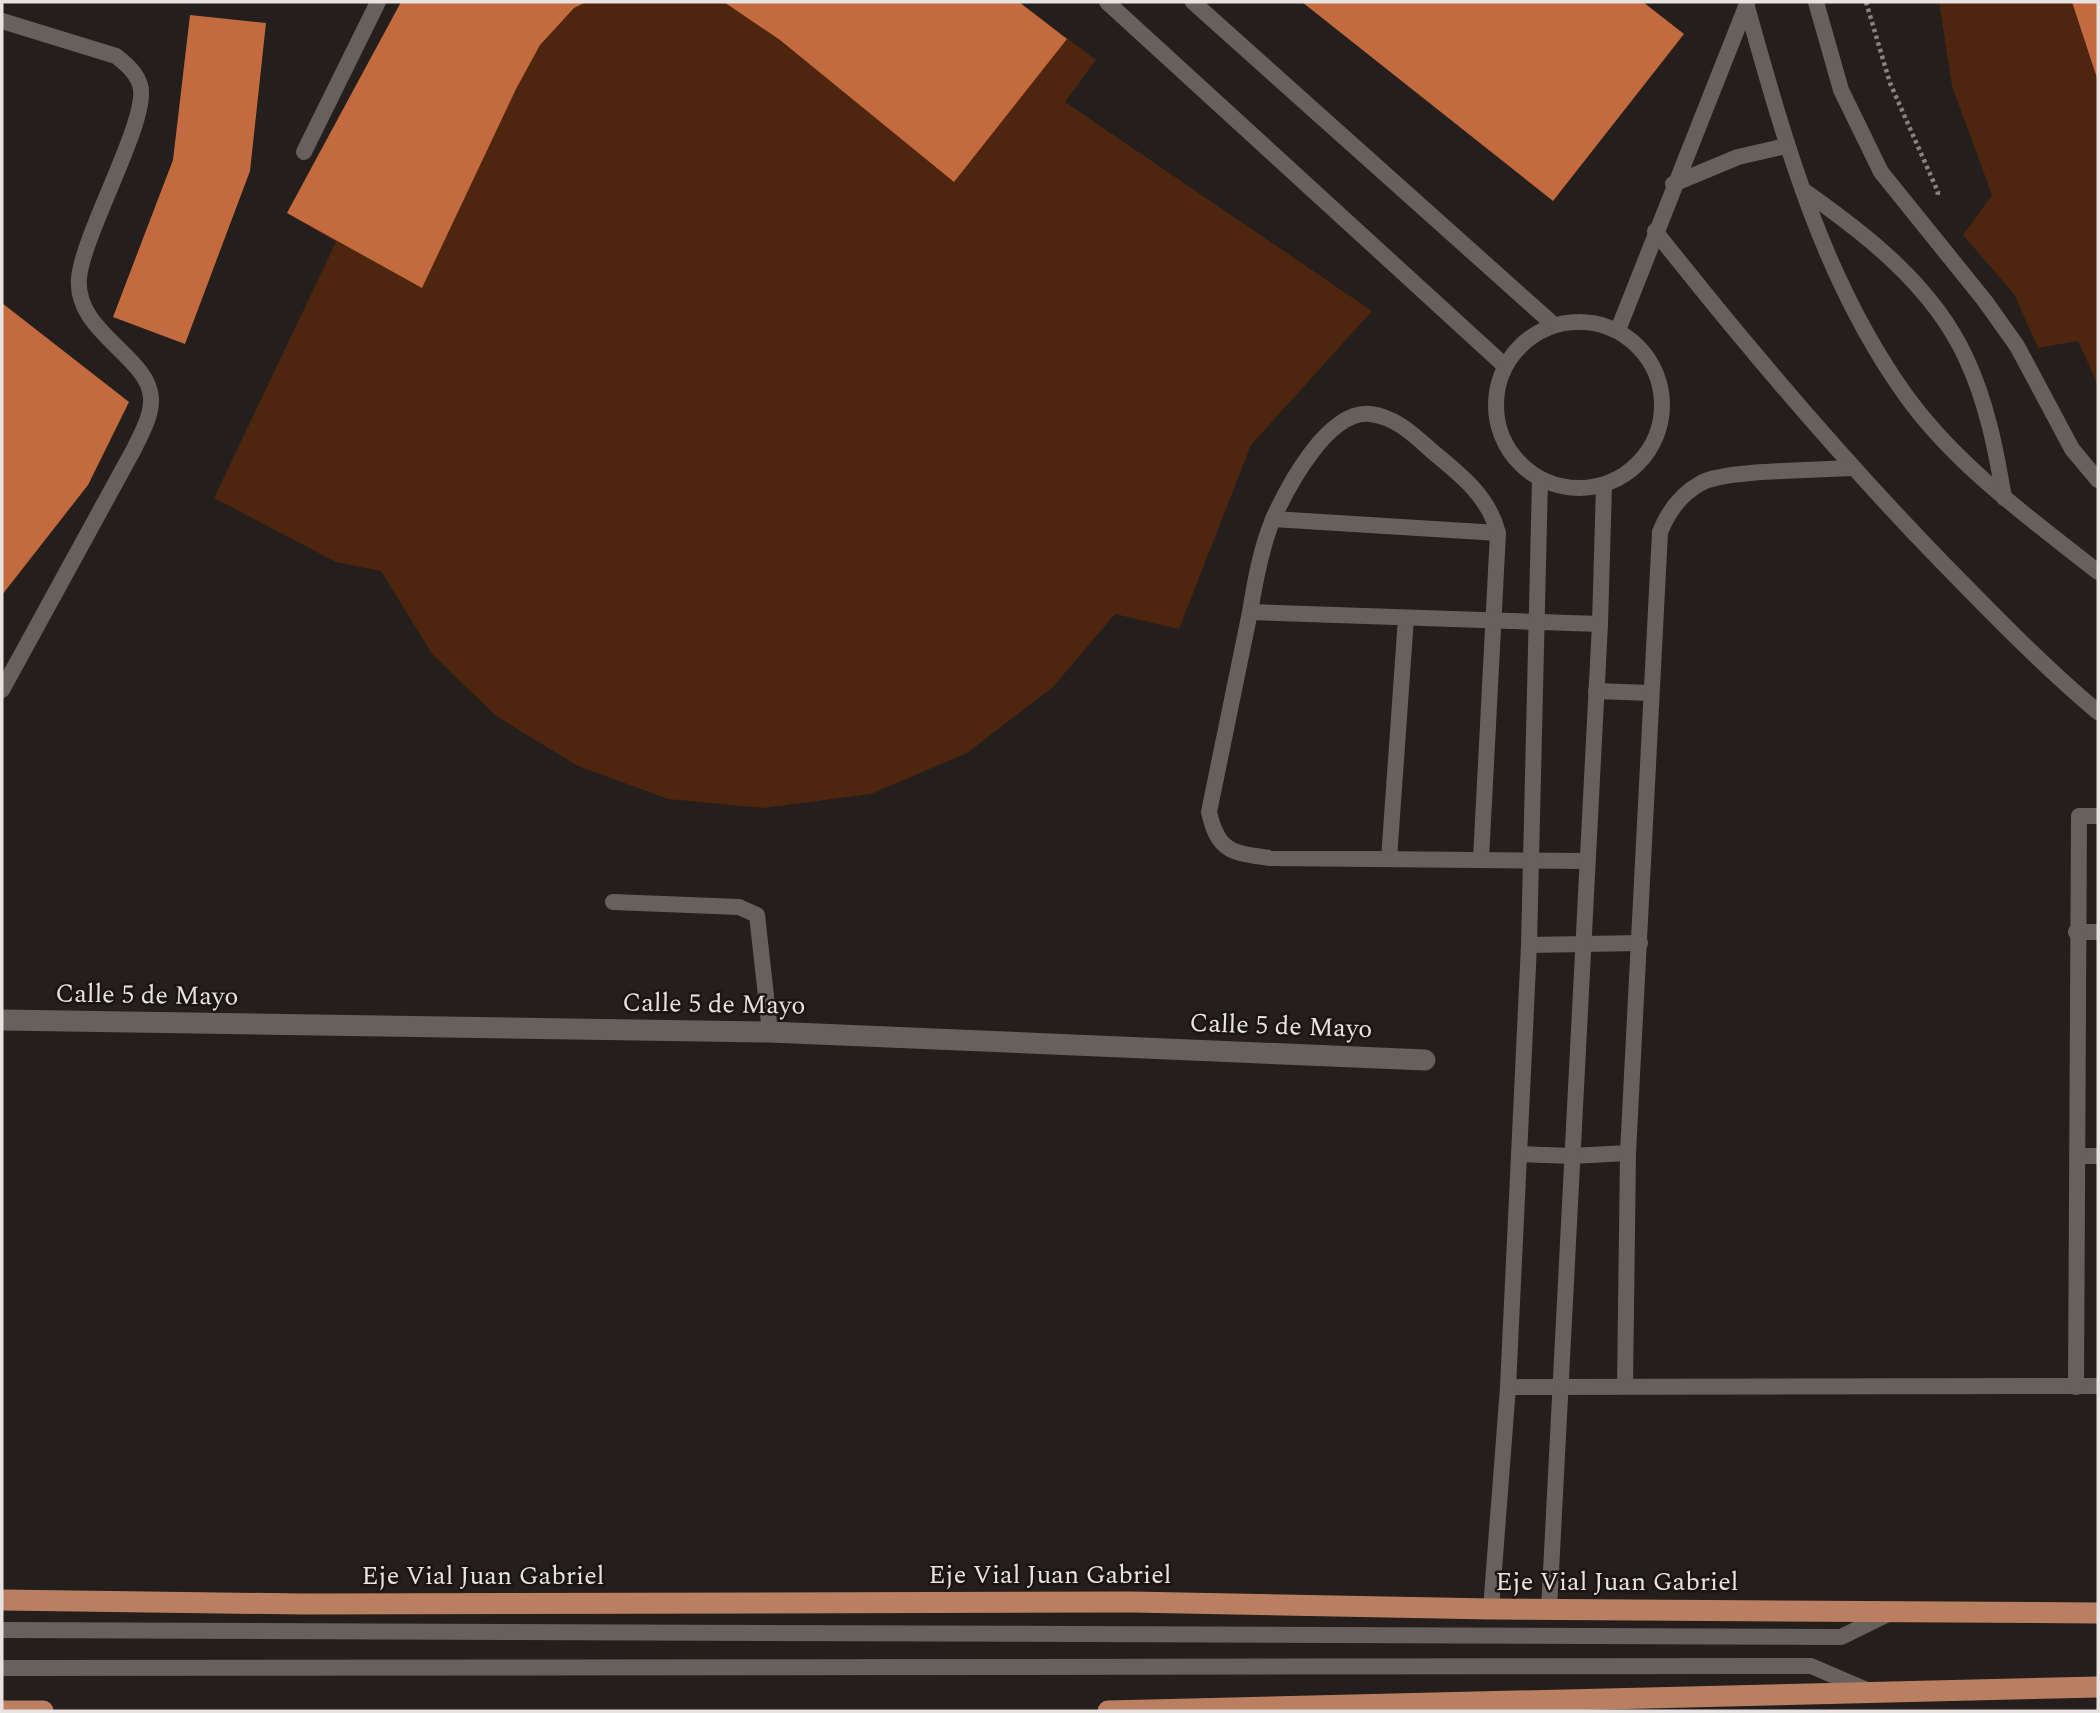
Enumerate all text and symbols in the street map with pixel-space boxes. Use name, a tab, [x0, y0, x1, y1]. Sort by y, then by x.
street label: Calle 5 de Mayo	[55, 973, 239, 1017]
street label: Calle 5 de Mayo	[622, 982, 806, 1026]
street label: Calle 5 de Mayo	[1189, 1003, 1373, 1049]
street label: Eje Vial Juan Gabriel	[929, 1555, 1171, 1595]
street label: Eje Vial Juan Gabriel	[362, 1556, 604, 1596]
street label: Eje Vial Juan Gabriel	[1496, 1562, 1738, 1602]

